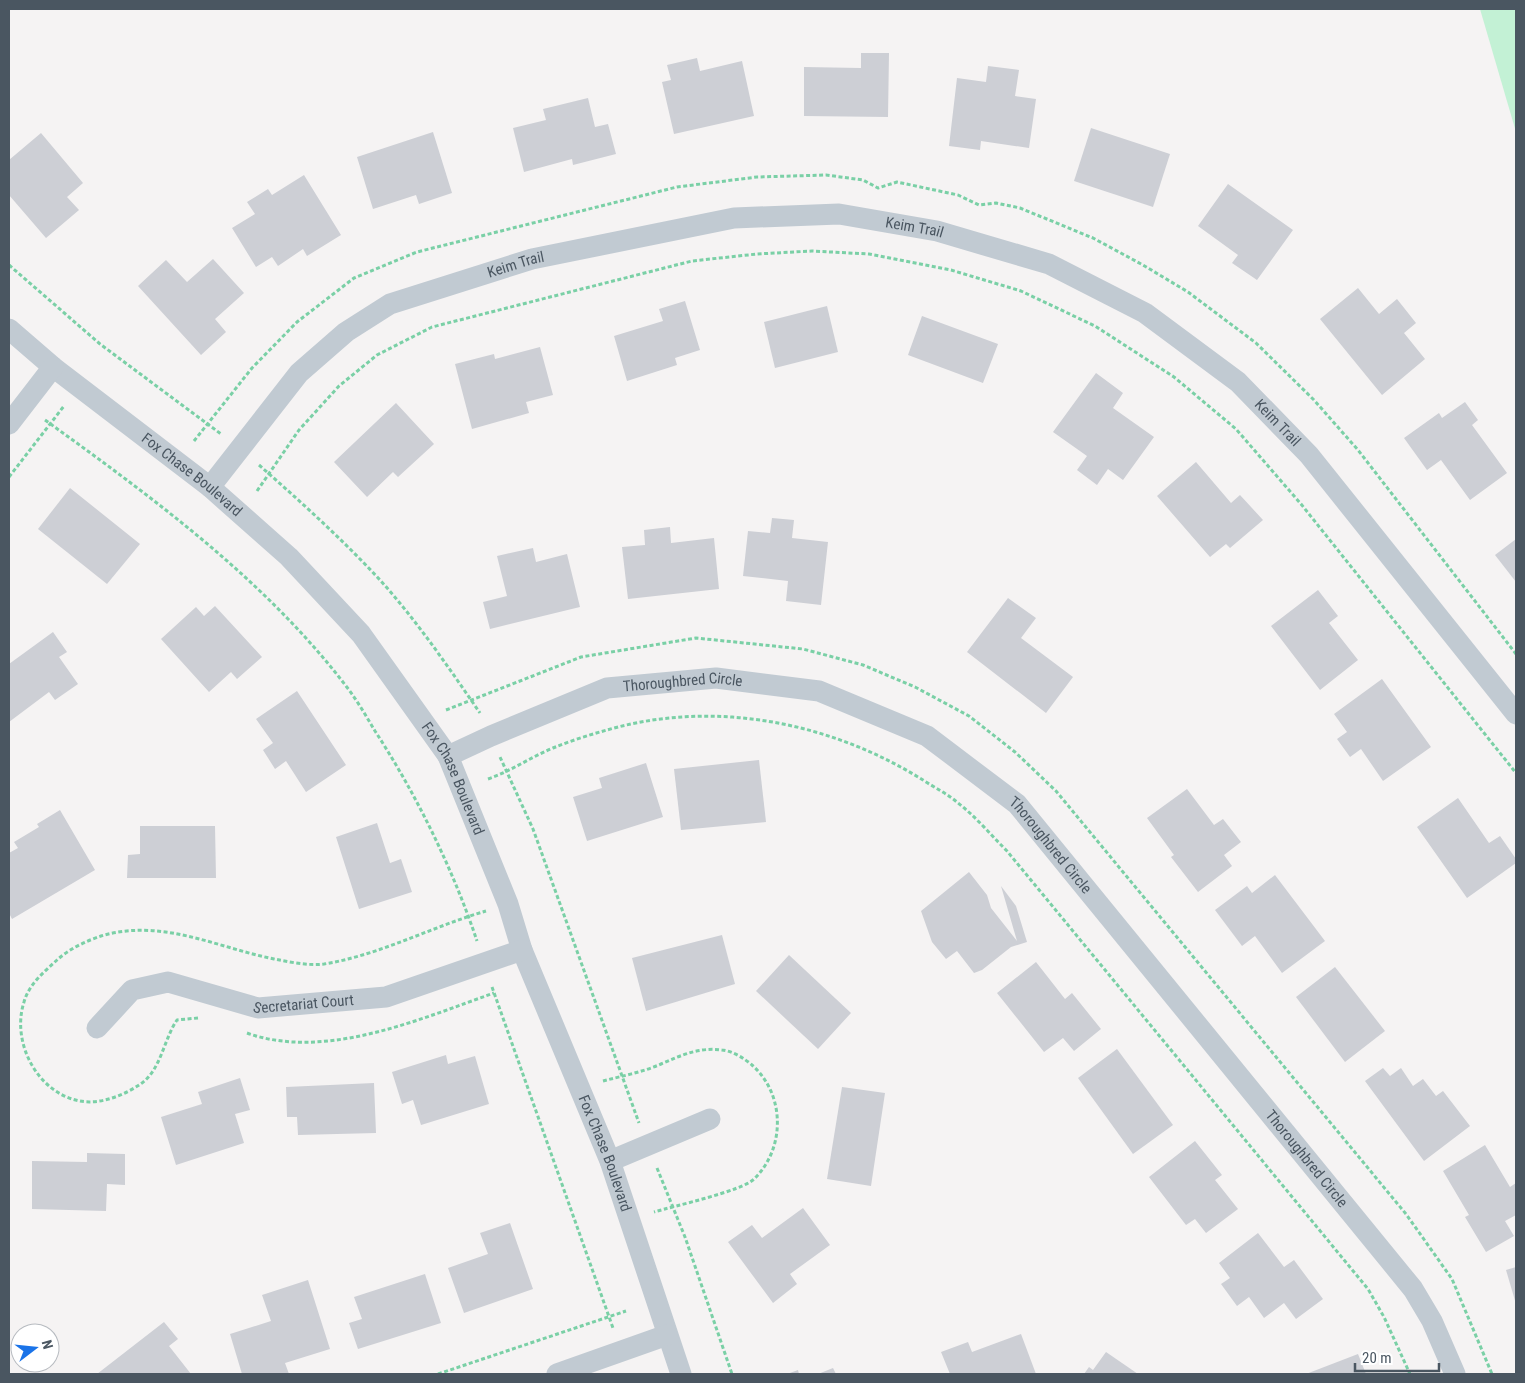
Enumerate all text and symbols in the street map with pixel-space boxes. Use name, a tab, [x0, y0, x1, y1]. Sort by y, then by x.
street label: Keim Trail	[884, 213, 946, 241]
street label: Keim Trail	[485, 248, 546, 282]
street label: Keim Trail	[1251, 396, 1305, 450]
street label: Fox Chase Boulevard	[138, 429, 246, 520]
street label: Thoroughbred Circle	[622, 669, 744, 696]
street label: Fox Chase Boulevard	[418, 719, 488, 837]
street label: Thoroughbred Circle	[1006, 793, 1095, 897]
street label: Secretariat Court	[251, 991, 355, 1018]
street label: Fox Chase Boulevard	[574, 1092, 635, 1214]
street label: Thoroughbred Circle	[1262, 1107, 1352, 1211]
north arrow	[10, 1323, 60, 1373]
text: N	[39, 1338, 56, 1351]
scale bar	[1355, 1340, 1439, 1372]
text: 20 m	[1362, 1349, 1392, 1367]

